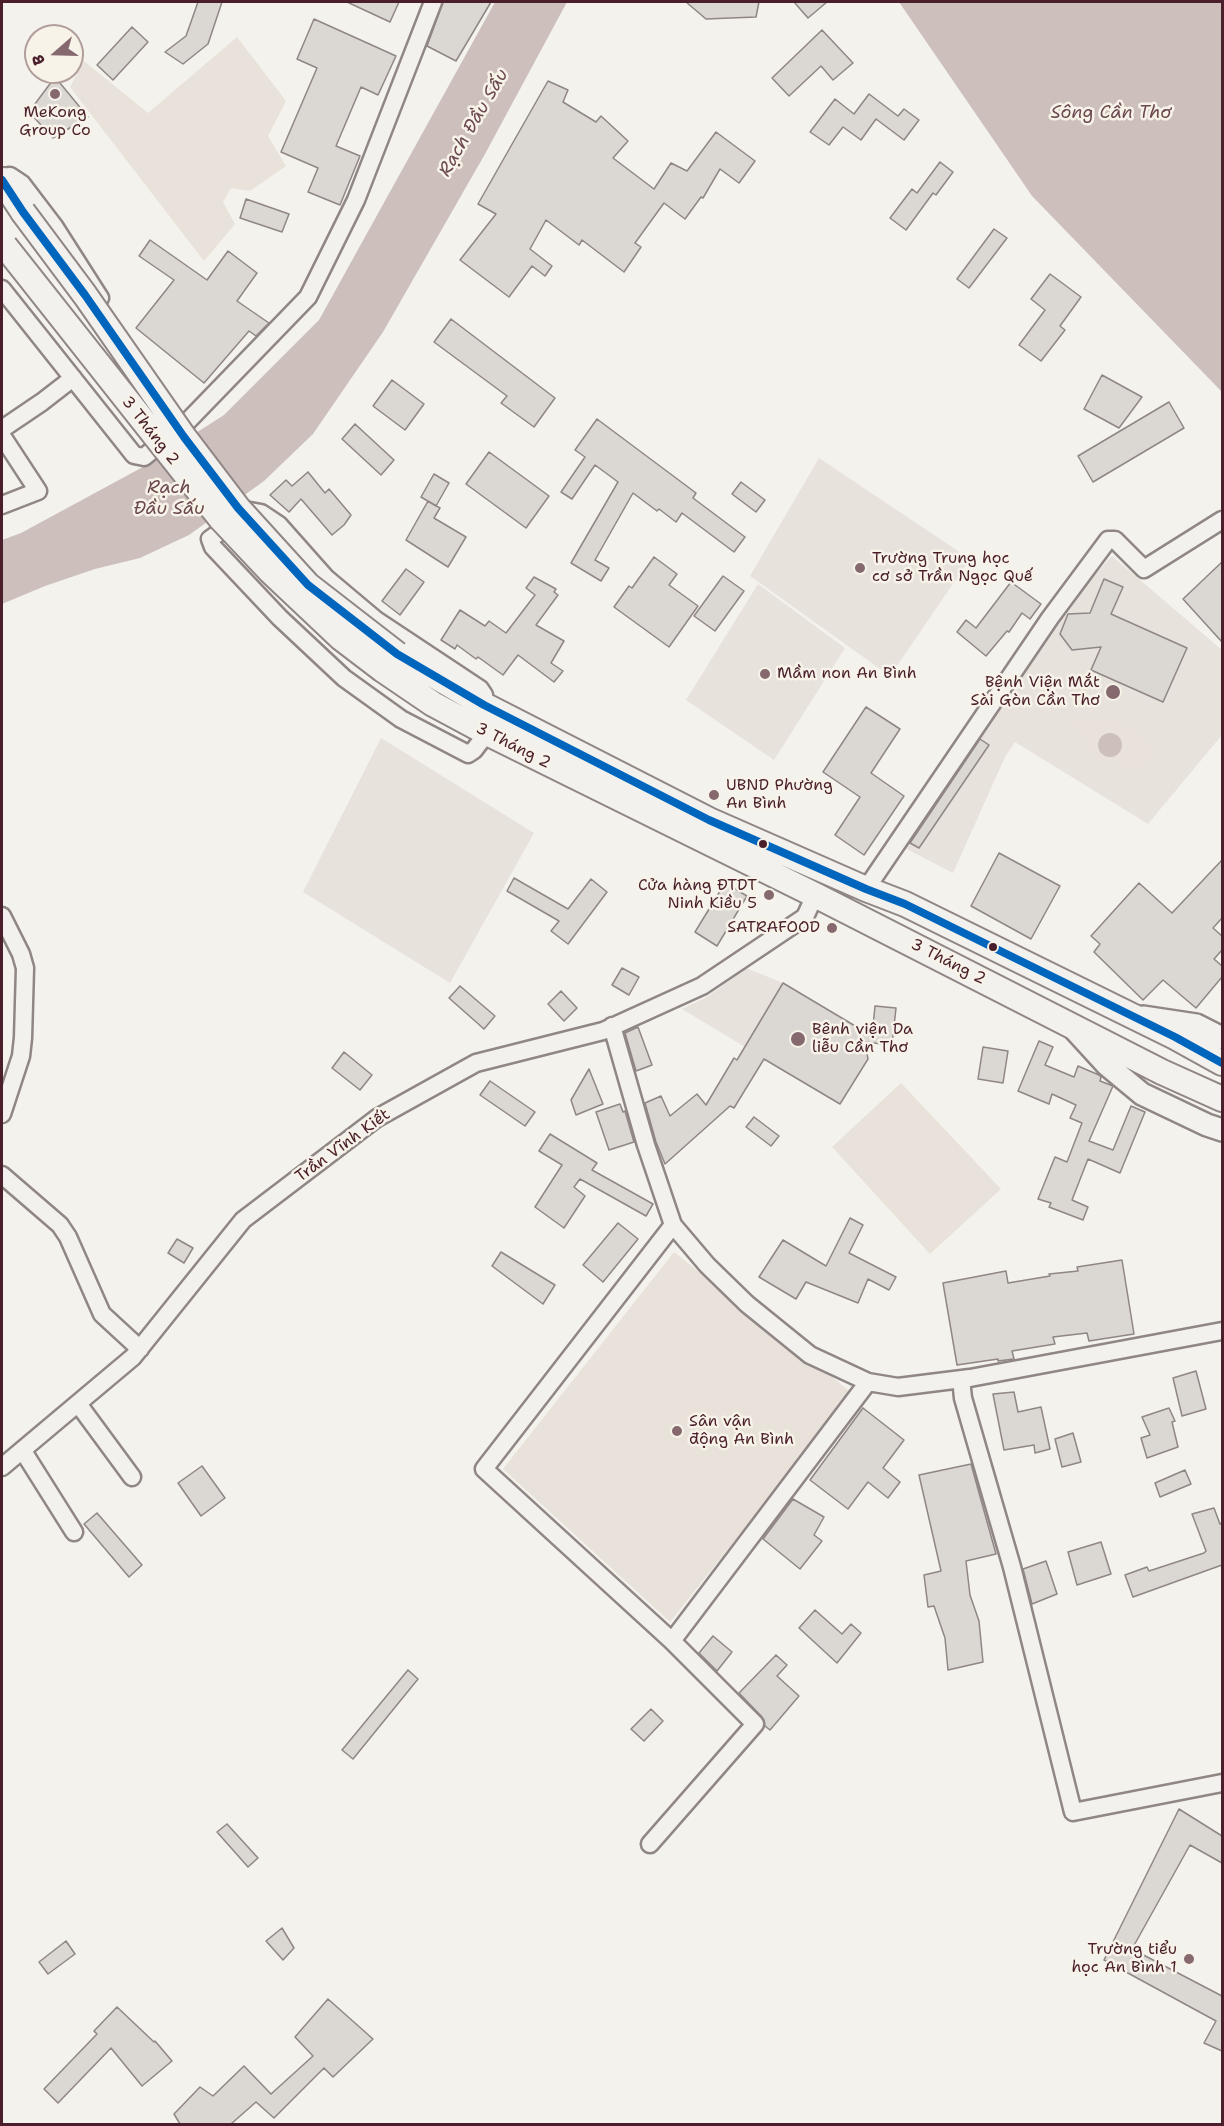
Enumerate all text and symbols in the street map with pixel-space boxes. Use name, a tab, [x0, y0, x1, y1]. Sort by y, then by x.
north arrow	[24, 24, 84, 84]
text: B	[27, 51, 50, 68]
water label: Rạch Đầu Sấu	[435, 65, 513, 181]
marker: MeKong Group Co	[48, 87, 62, 101]
water label: Sông Cần Thơ	[1051, 102, 1171, 124]
place label: MeKong Group Co	[19, 103, 91, 141]
street label: 3 Tháng 2	[117, 393, 183, 469]
water label: Rạch Đầu Sấu	[134, 477, 204, 520]
place label: Trường Trung học cơ sở Trần Ngọc Quế	[872, 549, 1033, 587]
marker: Trường Trung học cơ sở Trần Ngọc Quế	[853, 561, 867, 575]
place label: Mầm non An Bình	[777, 664, 917, 684]
marker: Mầm non An Bình	[758, 667, 772, 681]
place label: Bệnh Viện Mắt Sài Gòn Cần Thơ	[971, 673, 1100, 711]
marker: Bệnh Viện Mắt Sài Gòn Cần Thơ	[1104, 683, 1122, 701]
street label: 3 Tháng 2	[472, 719, 554, 773]
place label: UBND Phường An Bình	[726, 776, 833, 814]
marker: UBND Phường An Bình	[707, 788, 721, 802]
unlabelled marker	[757, 838, 769, 850]
place label: Cửa hàng ĐTDT Ninh Kiều 5	[638, 876, 757, 914]
marker: Cửa hàng ĐTDT Ninh Kiều 5	[762, 888, 776, 902]
place label: SATRAFOOD	[727, 918, 820, 938]
marker: SATRAFOOD	[825, 921, 839, 935]
street label: 3 Tháng 2	[907, 935, 989, 989]
unlabelled marker	[987, 941, 999, 953]
place label: Bệnh viện Da liễu Cần Thơ	[812, 1020, 913, 1058]
marker: Bệnh viện Da liễu Cần Thơ	[789, 1030, 807, 1048]
street label: Trần Vĩnh Kiết	[292, 1105, 394, 1187]
place label: Sân vận động An Bình	[689, 1412, 794, 1450]
marker: Sân vận động An Bình	[670, 1424, 684, 1438]
place label: Trường tiểu học An Bình 1	[1071, 1940, 1177, 1978]
marker: Trường tiểu học An Bình 1	[1182, 1952, 1196, 1966]

